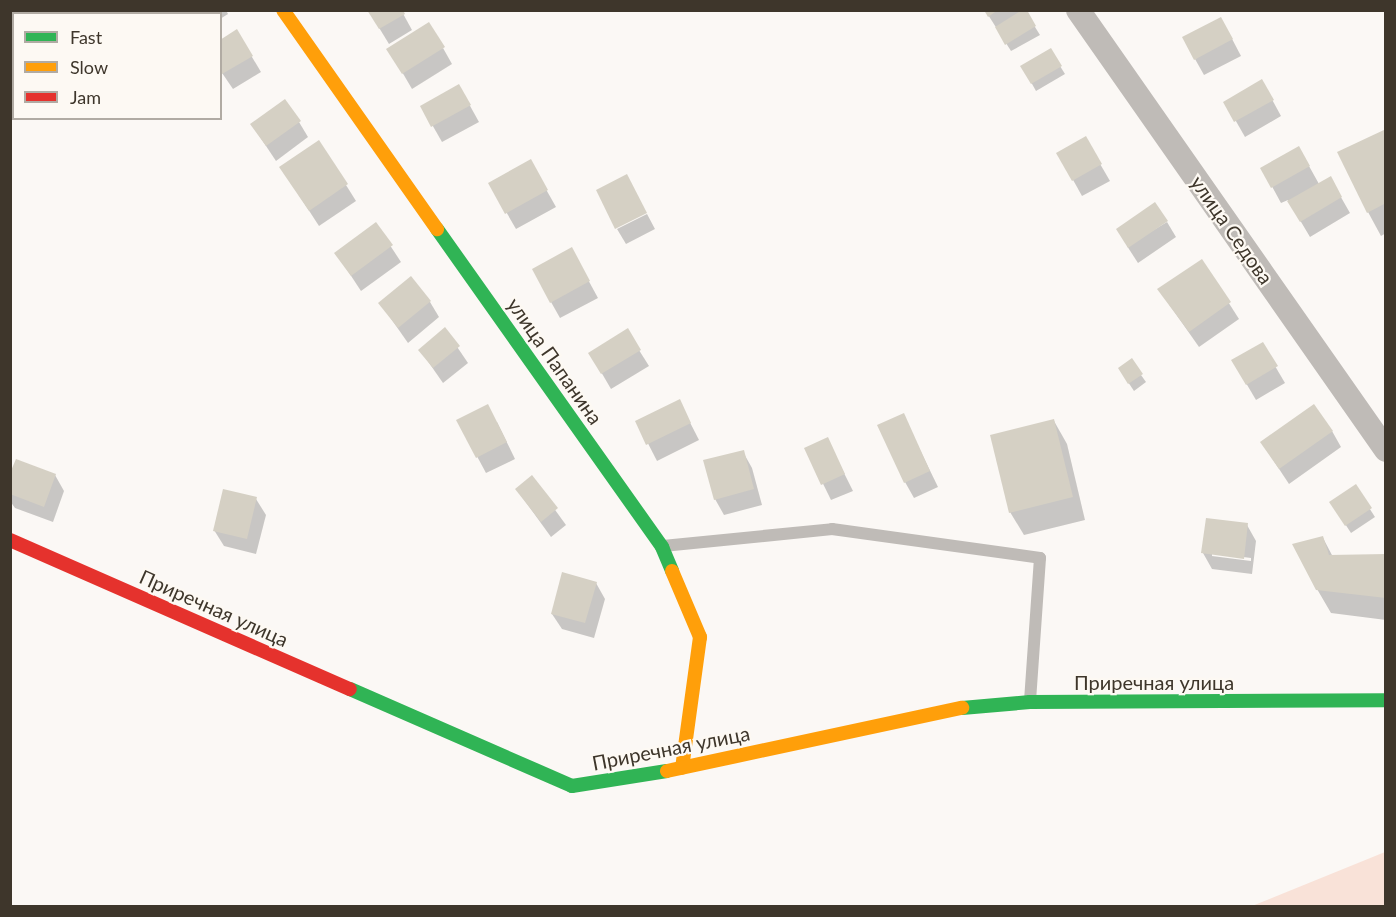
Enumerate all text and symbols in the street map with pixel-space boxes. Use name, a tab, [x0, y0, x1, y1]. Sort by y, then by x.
legend	[12, 12, 222, 120]
text: Fast	[70, 26, 102, 48]
text: Slow	[70, 56, 108, 78]
text: Jam	[70, 86, 101, 108]
street label: улица Седова	[1186, 171, 1278, 289]
street label: улица Папанина	[502, 293, 608, 429]
street label: Приречная улица	[136, 564, 292, 652]
street label: Приречная улица	[1074, 670, 1234, 694]
street label: Приречная улица	[590, 721, 752, 775]

